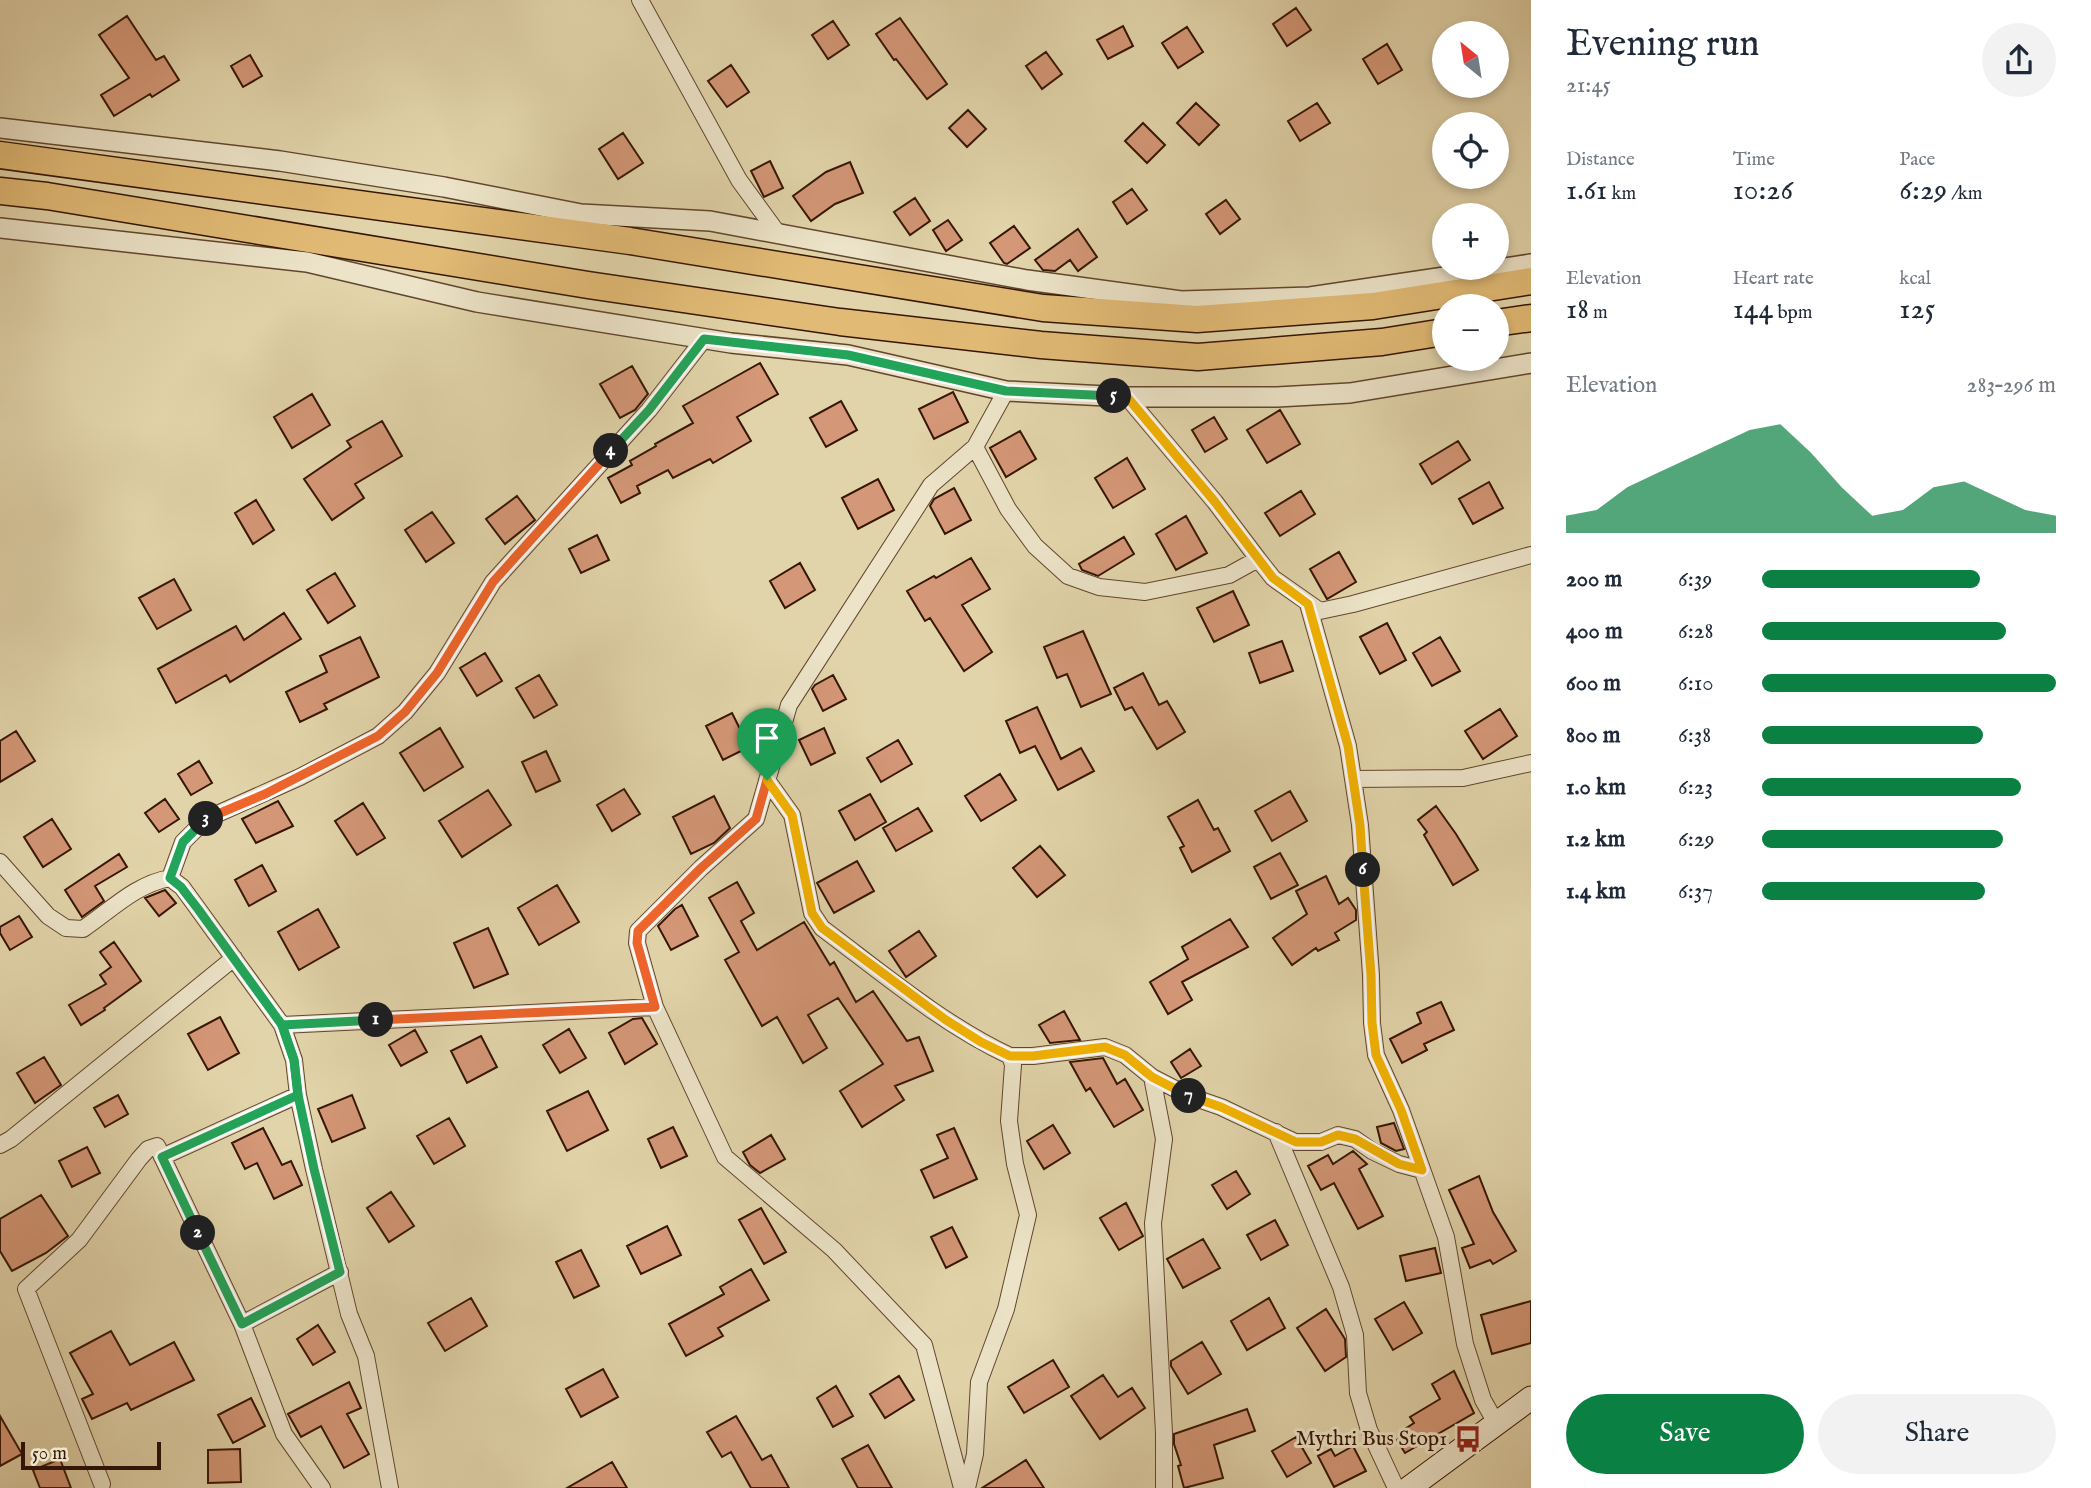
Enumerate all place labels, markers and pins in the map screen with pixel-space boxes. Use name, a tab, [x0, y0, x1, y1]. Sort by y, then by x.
pin: 5	[1096, 378, 1132, 414]
pin: 4	[594, 434, 628, 468]
pin	[737, 708, 797, 780]
pin: 3	[188, 802, 224, 836]
pin: 6	[1346, 852, 1380, 888]
pin: 1	[358, 1002, 394, 1038]
pin: 7	[1172, 1078, 1206, 1114]
pin: 2	[180, 1216, 216, 1250]
bus stop icon: Mythri Bus Stop1	[1453, 1424, 1483, 1454]
place label: Mythri Bus Stop1	[1296, 1426, 1447, 1453]

